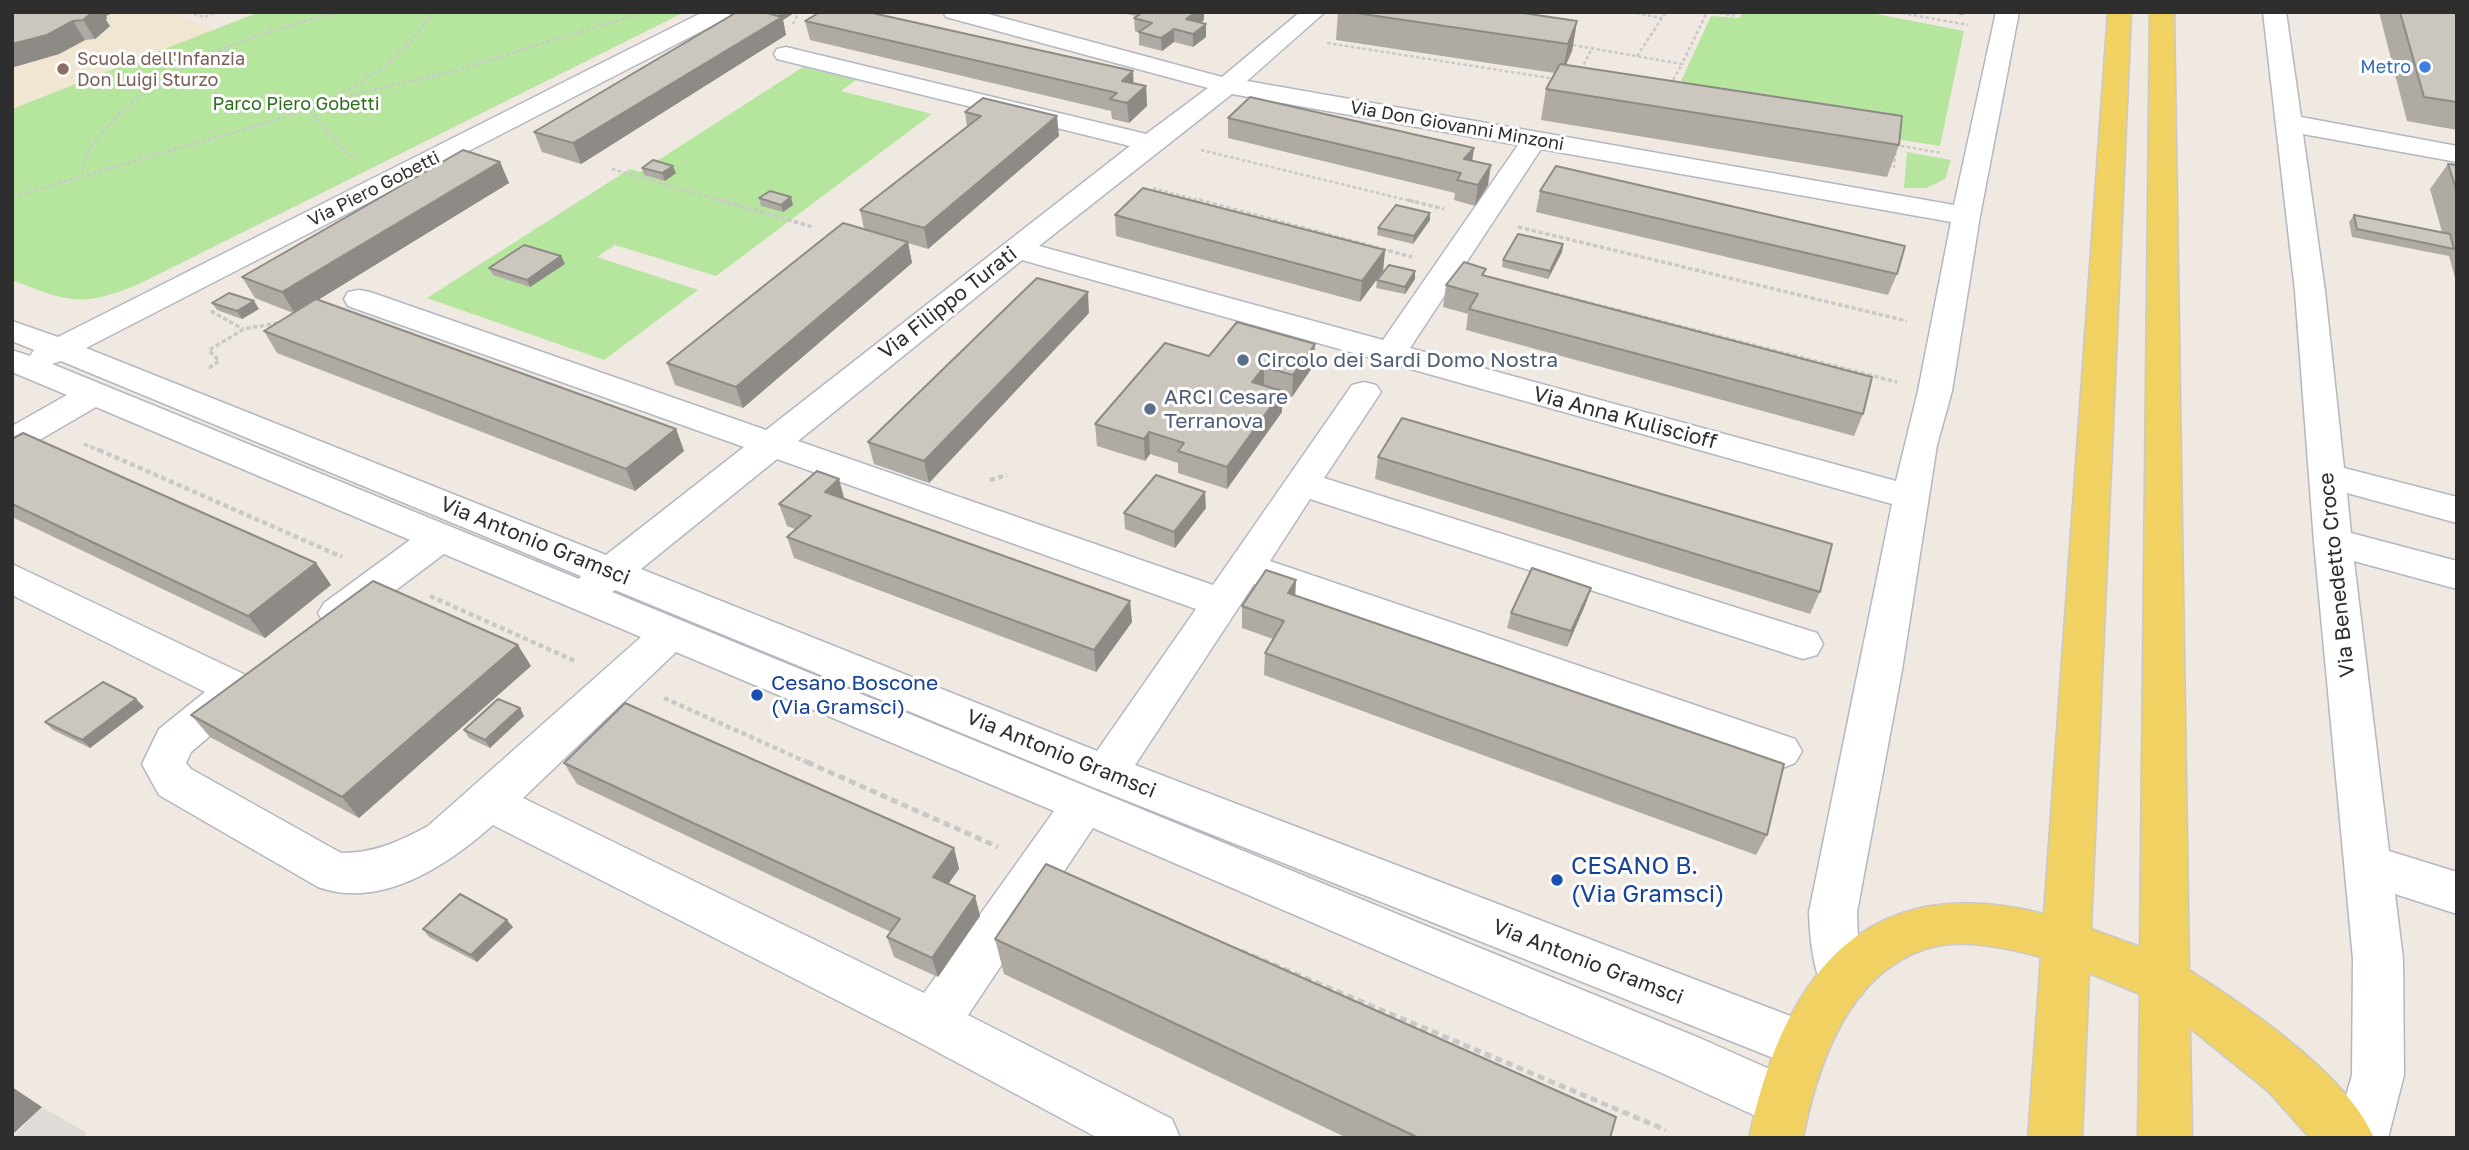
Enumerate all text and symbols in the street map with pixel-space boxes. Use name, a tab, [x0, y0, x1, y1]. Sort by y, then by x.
place label: Scuola dell'Infanzia Don Luigi Sturzo	[77, 48, 245, 90]
place label: Metro	[2360, 56, 2411, 78]
marker: Metro	[2417, 59, 2433, 75]
marker: Scuola dell'Infanzia Don Luigi Sturzo	[55, 61, 71, 77]
park label: Parco Piero Gobetti	[213, 93, 379, 115]
street label: Via Don Giovanni Minzoni	[1348, 97, 1566, 155]
street label: Via Piero Gobetti	[305, 147, 443, 231]
street label: Via Filippo Turati	[874, 241, 1022, 365]
place label: Circolo dei Sardi Domo Nostra	[1257, 347, 1558, 373]
marker: Circolo dei Sardi Domo Nostra	[1235, 352, 1251, 368]
street label: Via Anna Kuliscioff	[1530, 381, 1720, 455]
place label: ARCI Cesare Terranova	[1164, 384, 1288, 434]
marker: ARCI Cesare Terranova	[1142, 401, 1158, 417]
street label: Via Benedetto Croce	[2314, 471, 2360, 679]
street label: Via Antonio Gramsci	[436, 491, 634, 591]
place label: Cesano Boscone (Via Gramsci)	[771, 670, 938, 720]
marker: Cesano Boscone (Via Gramsci)	[749, 687, 765, 703]
street label: Via Antonio Gramsci	[962, 704, 1160, 804]
place label: CESANO B. (Via Gramsci)	[1571, 852, 1724, 908]
marker: CESANO B. (Via Gramsci)	[1549, 872, 1565, 888]
street label: Via Antonio Gramsci	[1489, 914, 1687, 1010]

